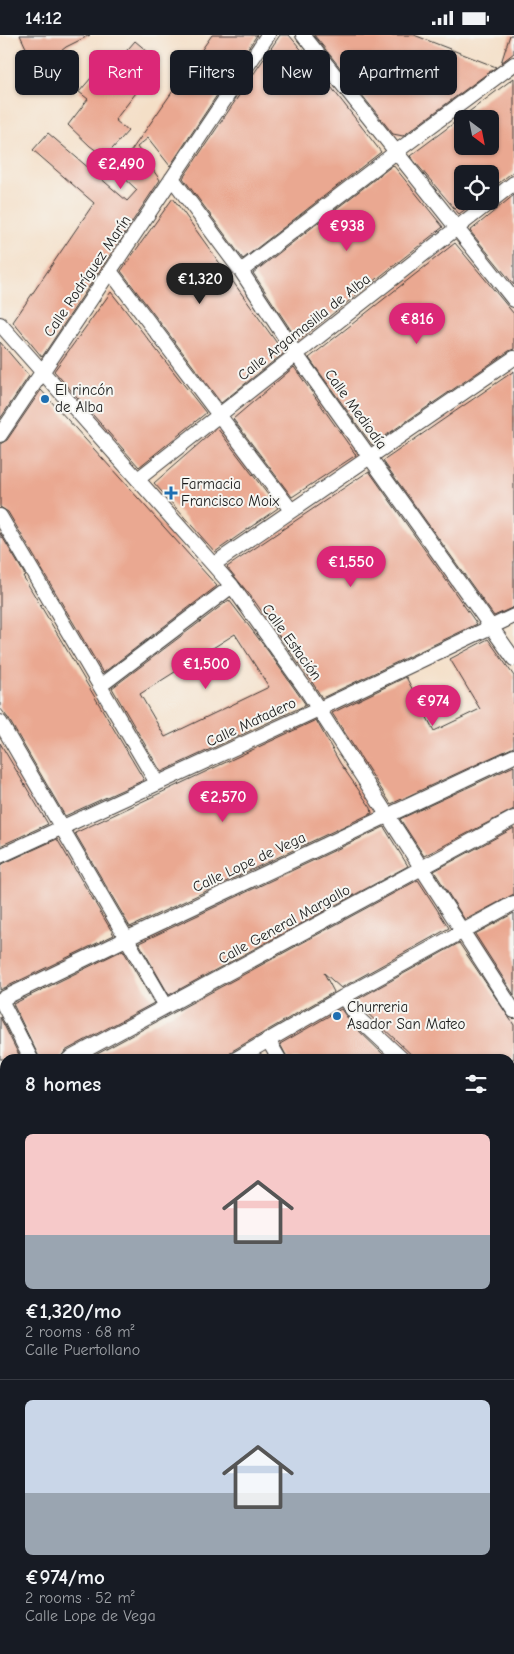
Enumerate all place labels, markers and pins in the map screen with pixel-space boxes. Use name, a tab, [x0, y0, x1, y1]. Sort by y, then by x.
pin: €2,490	[80, 147, 162, 190]
pin: €938	[317, 209, 377, 252]
pin: €1,320	[159, 263, 241, 305]
pin: €816	[387, 303, 447, 345]
place label: El rincón de Alba	[55, 381, 113, 416]
marker: El rincón de Alba	[39, 393, 51, 405]
place label: Farmacia Francisco Moix	[181, 475, 280, 510]
marker: Farmacia Francisco Moix	[165, 487, 177, 499]
pin: €1,550	[310, 545, 392, 588]
pin: €1,500	[165, 647, 247, 690]
pin: €974	[403, 685, 463, 727]
pin: €2,570	[182, 781, 264, 823]
place label: Churreria Asador San Mateo	[347, 998, 466, 1033]
marker: Churreria Asador San Mateo	[331, 1010, 343, 1022]

